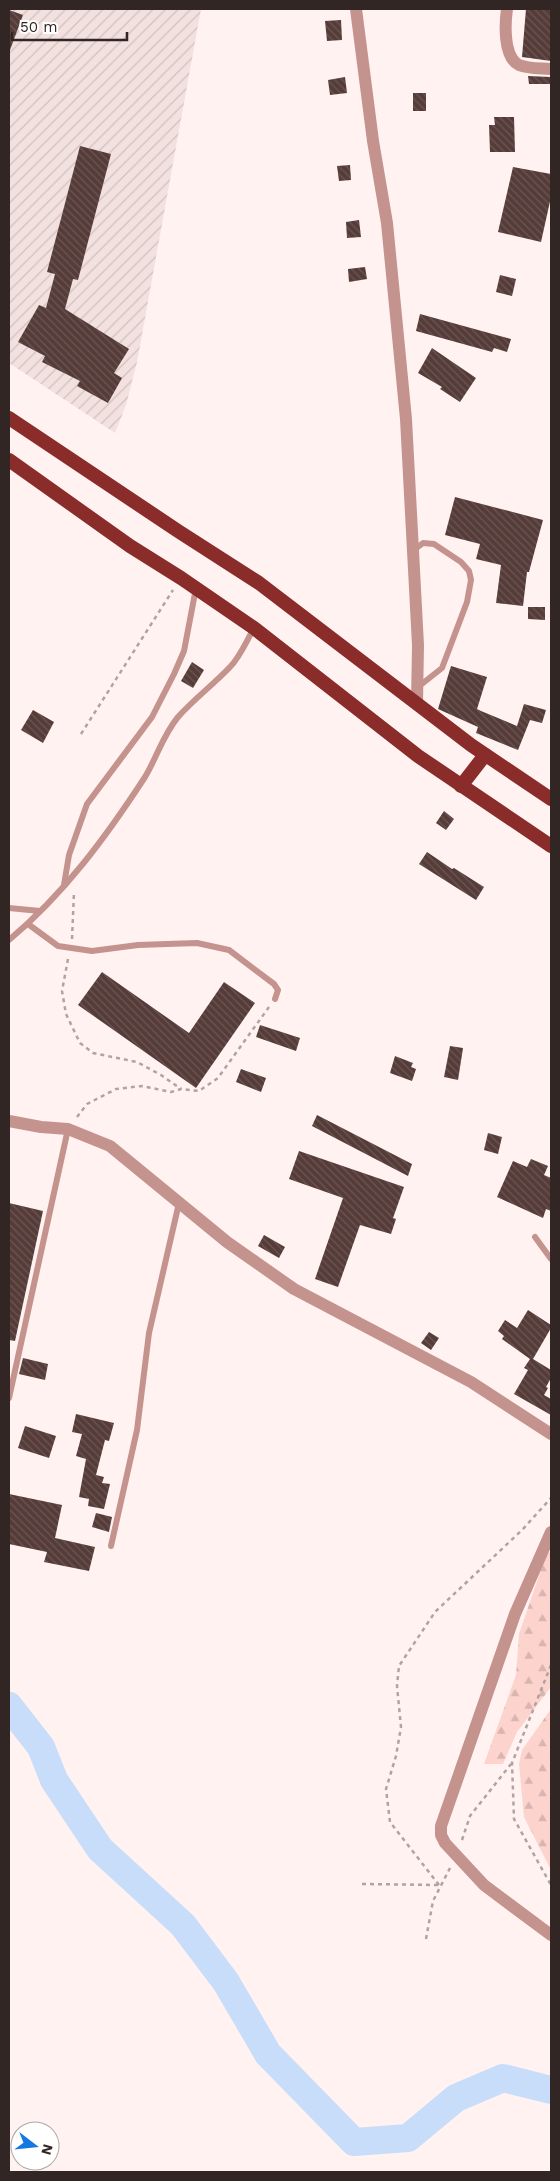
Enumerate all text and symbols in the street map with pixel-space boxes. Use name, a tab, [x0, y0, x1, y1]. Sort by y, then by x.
scale bar	[12, 10, 128, 42]
text: 50 m	[20, 18, 57, 36]
north arrow	[10, 2121, 60, 2171]
text: N	[38, 2142, 57, 2157]

